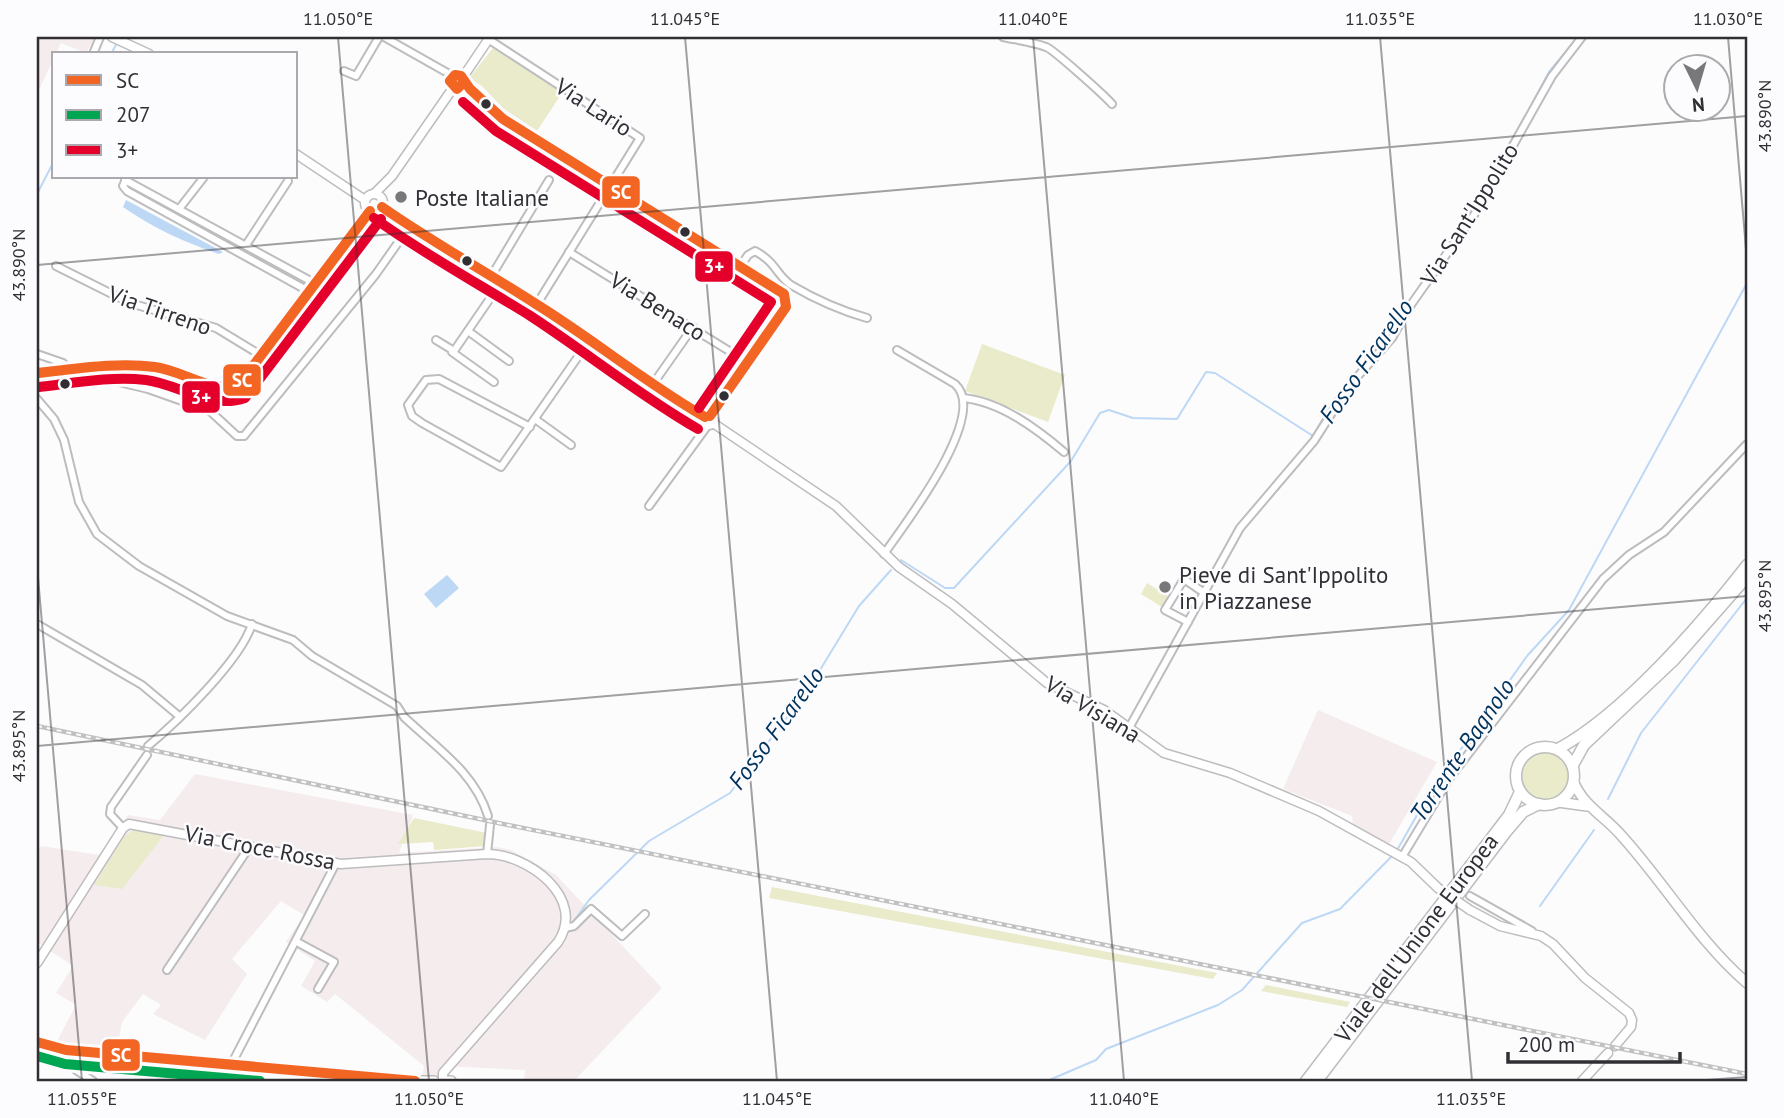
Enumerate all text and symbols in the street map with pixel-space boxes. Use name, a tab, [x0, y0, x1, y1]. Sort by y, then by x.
text: 11.050°E	[303, 7, 373, 30]
text: 11.045°E	[650, 7, 720, 30]
text: 11.040°E	[998, 7, 1068, 30]
text: 11.035°E	[1345, 7, 1415, 30]
text: 11.030°E	[1693, 7, 1763, 30]
legend	[52, 52, 298, 178]
north arrow	[1662, 52, 1732, 122]
text: SC	[116, 67, 139, 94]
street label: Via Lario	[549, 71, 638, 143]
text: 43.890°N	[1753, 80, 1776, 152]
text: N	[1691, 92, 1706, 117]
unlabelled marker	[479, 97, 493, 111]
text: 207	[116, 101, 150, 128]
text: 3+	[116, 137, 138, 164]
street label: Via Sant'Ippolito	[1413, 137, 1524, 291]
line badge: SC	[601, 175, 641, 209]
text: SC	[611, 180, 632, 204]
place label: Poste Italiane	[415, 183, 549, 212]
marker: Poste Italiane	[393, 189, 409, 205]
unlabelled marker	[678, 225, 692, 239]
text: 43.890°N	[7, 229, 30, 301]
line badge: 3+	[694, 250, 734, 283]
unlabelled marker	[460, 254, 474, 268]
text: 3+	[704, 254, 724, 278]
street label: Via Benaco	[604, 265, 712, 347]
street label: Via Tirreno	[104, 279, 215, 341]
water label: Fosso Ficarello	[1312, 293, 1420, 429]
line badge: SC	[222, 363, 262, 397]
text: SC	[232, 368, 253, 392]
unlabelled marker	[58, 377, 72, 391]
line badge: 3+	[181, 380, 221, 414]
text: 3+	[191, 385, 211, 409]
unlabelled marker	[717, 389, 731, 403]
place label: Pieve di Sant'Ippolito in Piazzanese	[1179, 560, 1388, 615]
text: 43.895°N	[1753, 560, 1776, 632]
marker: Pieve di Sant'Ippolito in Piazzanese	[1157, 579, 1173, 595]
water label: Fosso Ficarello	[721, 661, 831, 795]
street label: Via Visiana	[1039, 669, 1146, 749]
water label: Torrente Bagnolo	[1403, 672, 1521, 828]
text: 43.895°N	[7, 710, 30, 782]
street label: Via Croce Rossa	[181, 818, 338, 876]
street label: Viale dell'Unione Europea	[1327, 828, 1504, 1049]
scale bar	[1508, 1020, 1679, 1064]
text: 200 m	[1518, 1031, 1575, 1058]
line badge: SC	[101, 1038, 141, 1072]
text: SC	[111, 1043, 132, 1067]
text: 11.055°E	[47, 1087, 117, 1110]
text: 11.050°E	[394, 1087, 464, 1110]
text: 11.045°E	[742, 1087, 812, 1110]
text: 11.040°E	[1089, 1087, 1159, 1110]
text: 11.035°E	[1436, 1087, 1506, 1110]

